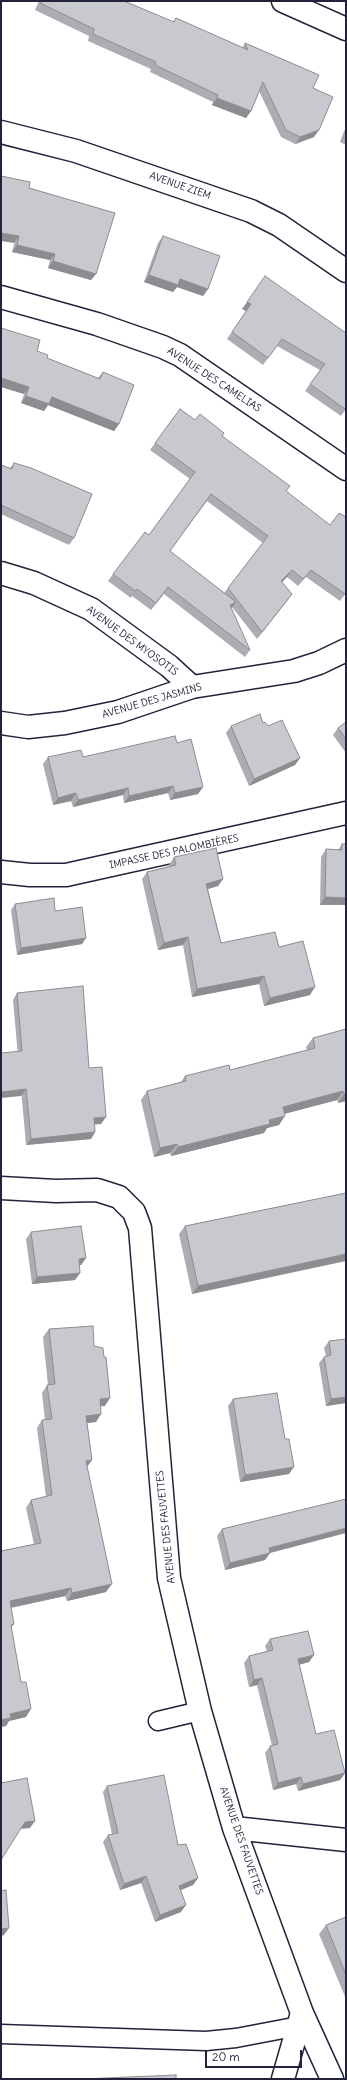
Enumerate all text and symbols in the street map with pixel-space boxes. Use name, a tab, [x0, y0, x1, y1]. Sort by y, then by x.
street label: AVENUE ZIEM	[148, 170, 212, 202]
street label: AVENUE DES CAMELIAS	[165, 345, 263, 415]
street label: AVENUE DES MYOSOTIS	[84, 604, 180, 678]
street label: AVENUE DES JASMINS	[101, 681, 203, 721]
street label: IMPASSE DES PALOMBIÈRES	[108, 832, 240, 872]
street label: AVENUE DES FAUVETTES	[154, 1470, 178, 1584]
street label: AVENUE DES FAUVETTES	[217, 1785, 265, 1897]
scale bar	[207, 2042, 304, 2068]
text: 20 m	[212, 2049, 240, 2064]

